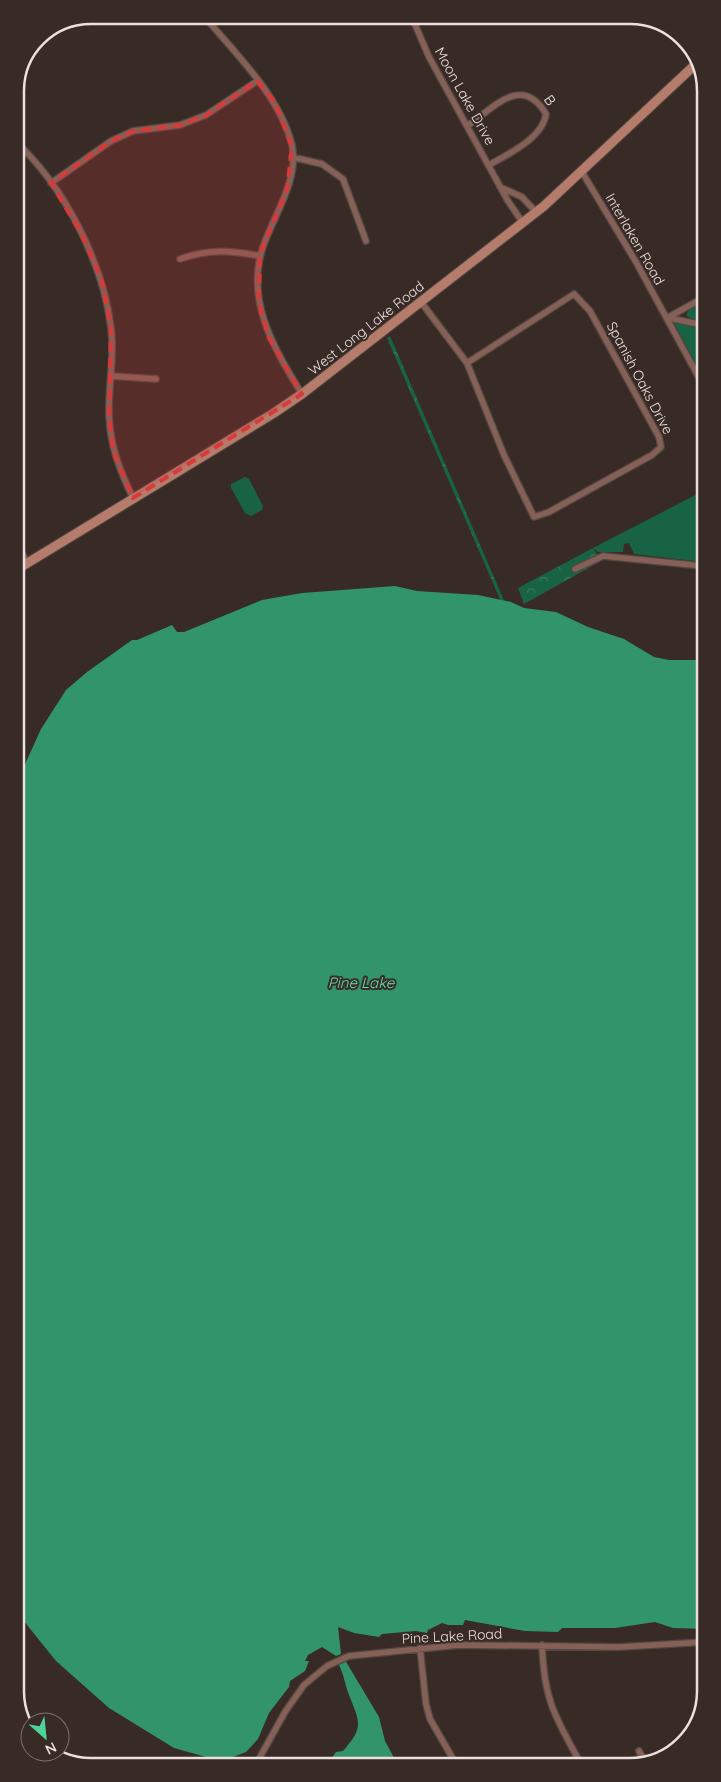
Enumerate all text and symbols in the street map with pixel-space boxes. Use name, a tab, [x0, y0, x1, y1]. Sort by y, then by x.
street label: Moon Lake Drive	[431, 44, 499, 148]
street label: B	[540, 91, 560, 109]
street label: Interlaken Road	[601, 190, 669, 288]
street label: West Long Lake Road	[304, 277, 428, 379]
street label: Spanish Oaks Drive	[603, 319, 677, 437]
water label: Pine Lake	[328, 973, 395, 992]
street label: Pine Lake Road	[401, 1624, 503, 1648]
north arrow	[20, 1712, 70, 1762]
text: N	[42, 1738, 60, 1759]

